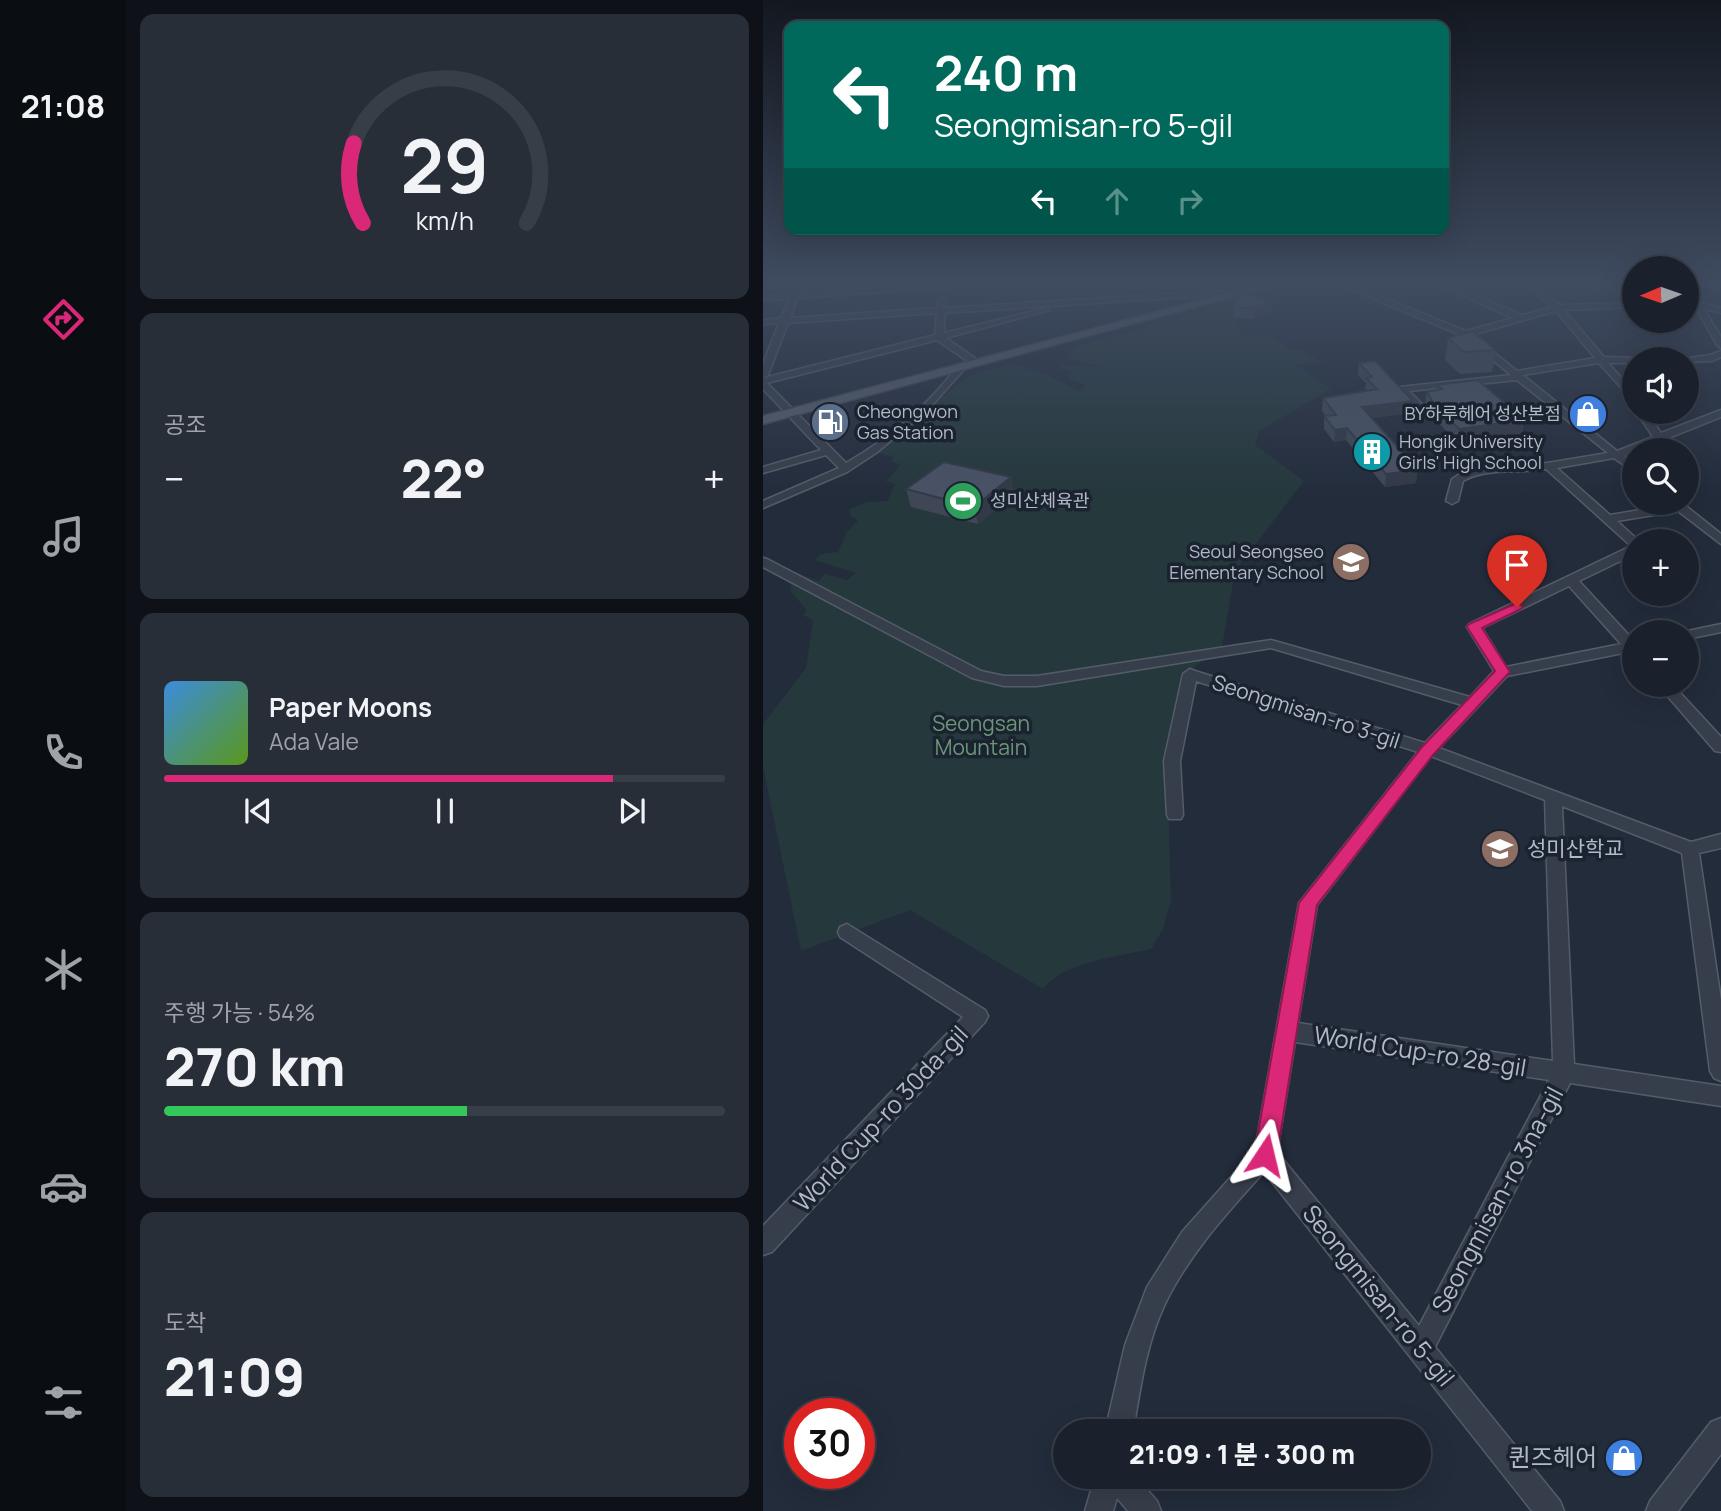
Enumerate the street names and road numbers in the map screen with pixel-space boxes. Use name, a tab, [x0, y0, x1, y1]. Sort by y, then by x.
street label: Seongmisan-ro 3-gil	[1209, 667, 1404, 755]
street label: World Cup-ro 28-gil	[1312, 1017, 1529, 1084]
street label: World Cup-ro 30da-gil	[785, 1018, 975, 1218]
street label: Seongmisan-ro 3na-gil	[1423, 1081, 1570, 1318]
street label: Seongmisan-ro 5-gil	[1296, 1197, 1463, 1393]

